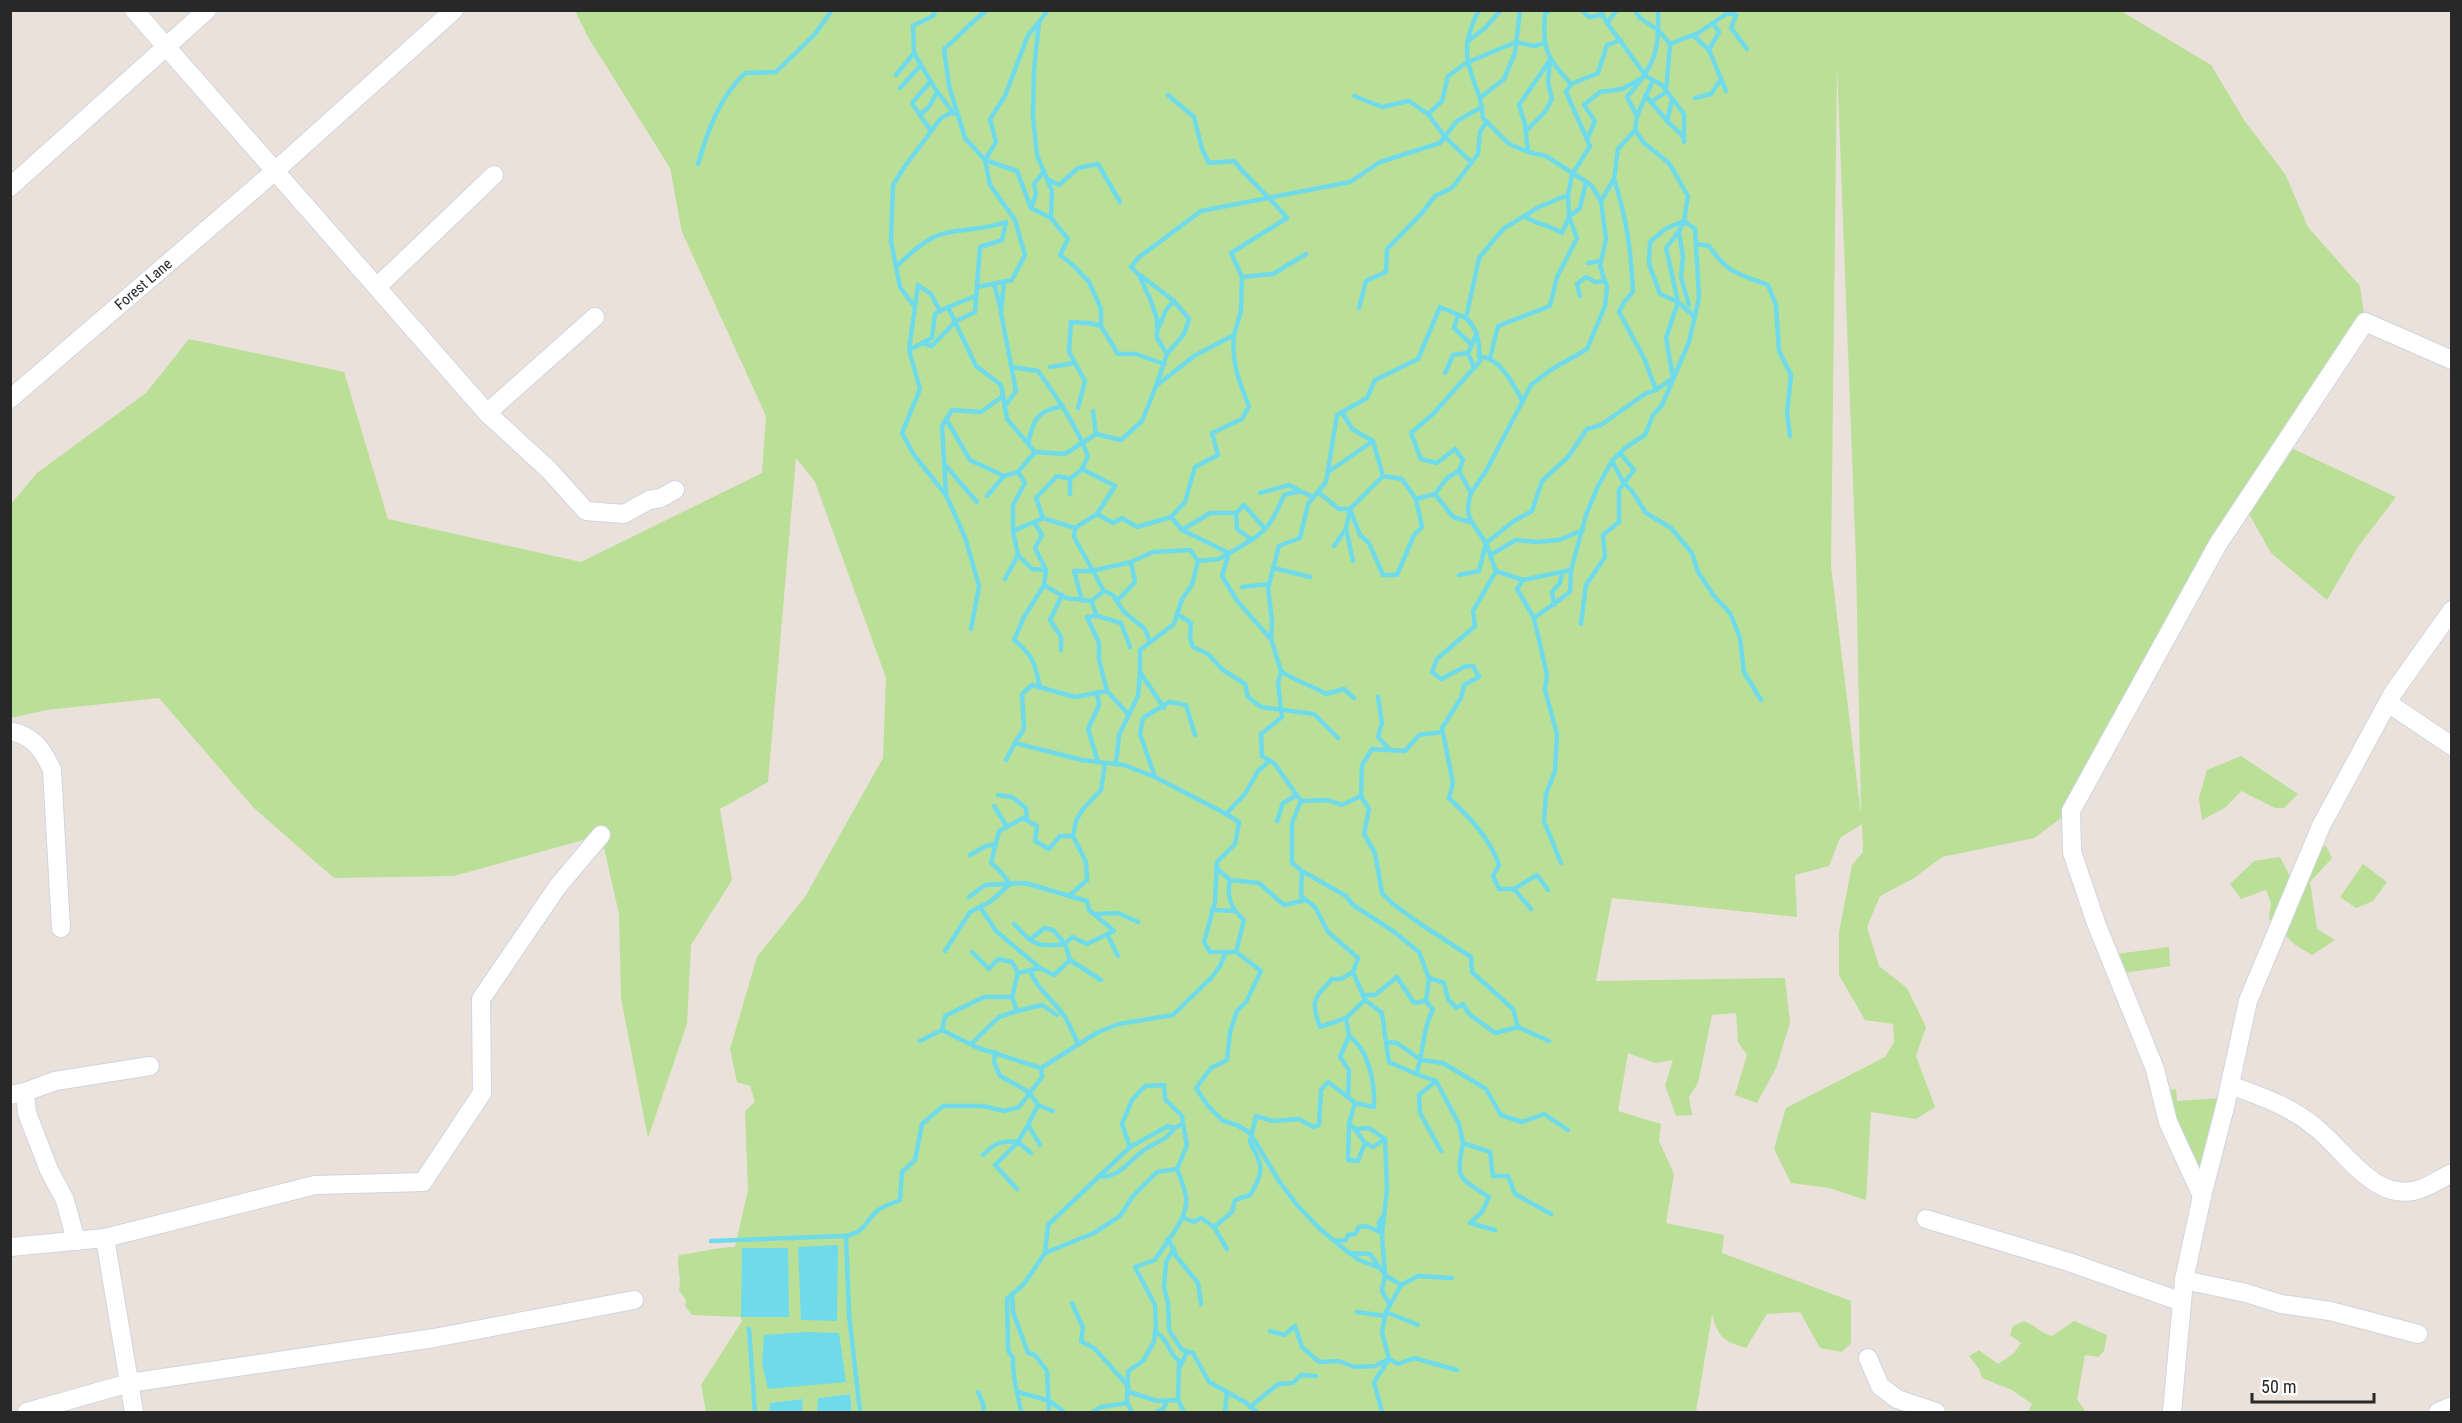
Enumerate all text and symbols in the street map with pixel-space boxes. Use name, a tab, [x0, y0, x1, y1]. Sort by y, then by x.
street label: Forest Lane	[111, 255, 176, 314]
scale bar	[2252, 1366, 2374, 1404]
text: 50 m	[2261, 1376, 2296, 1397]

